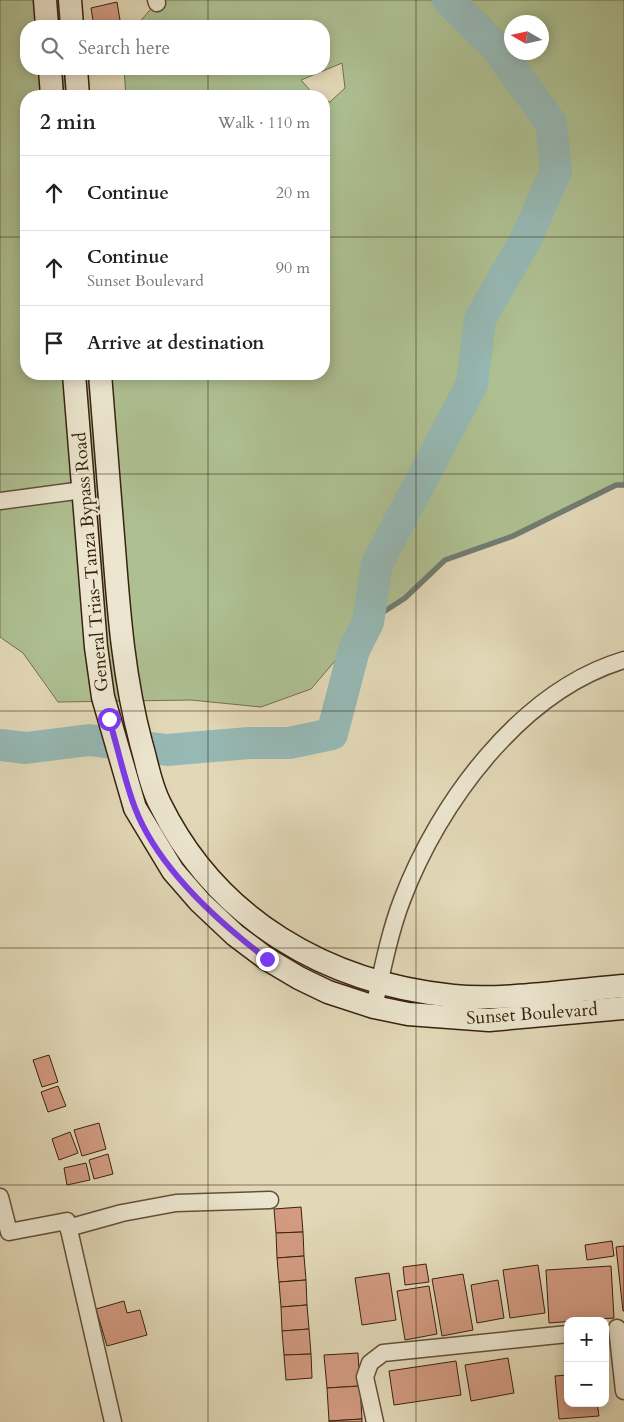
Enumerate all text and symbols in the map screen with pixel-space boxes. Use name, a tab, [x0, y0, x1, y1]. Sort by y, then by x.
north arrow	[504, 15, 549, 60]
search box	[20, 20, 330, 75]
icon: search	[38, 34, 66, 62]
text: Search here	[78, 35, 170, 61]
text: 2 min	[40, 108, 96, 137]
text: Walk · 110 m	[218, 112, 310, 134]
icon: ahead	[40, 179, 68, 207]
text: Continue	[87, 180, 169, 206]
text: 20 m	[276, 182, 310, 204]
text: Continue	[87, 244, 169, 270]
icon: ahead	[40, 254, 68, 282]
text: 90 m	[276, 257, 310, 279]
text: Sunset Boulevard	[87, 270, 204, 292]
icon: arrive	[40, 329, 68, 357]
text: Arrive at destination	[87, 330, 264, 356]
street label: General Trias–Tanza Bypass Road	[67, 431, 115, 693]
route start	[98, 708, 121, 731]
route end	[256, 948, 279, 971]
street label: Sunset Boulevard	[466, 997, 599, 1031]
map controls	[564, 1317, 609, 1407]
button: +	[564, 1317, 609, 1362]
button: −	[564, 1362, 609, 1407]

